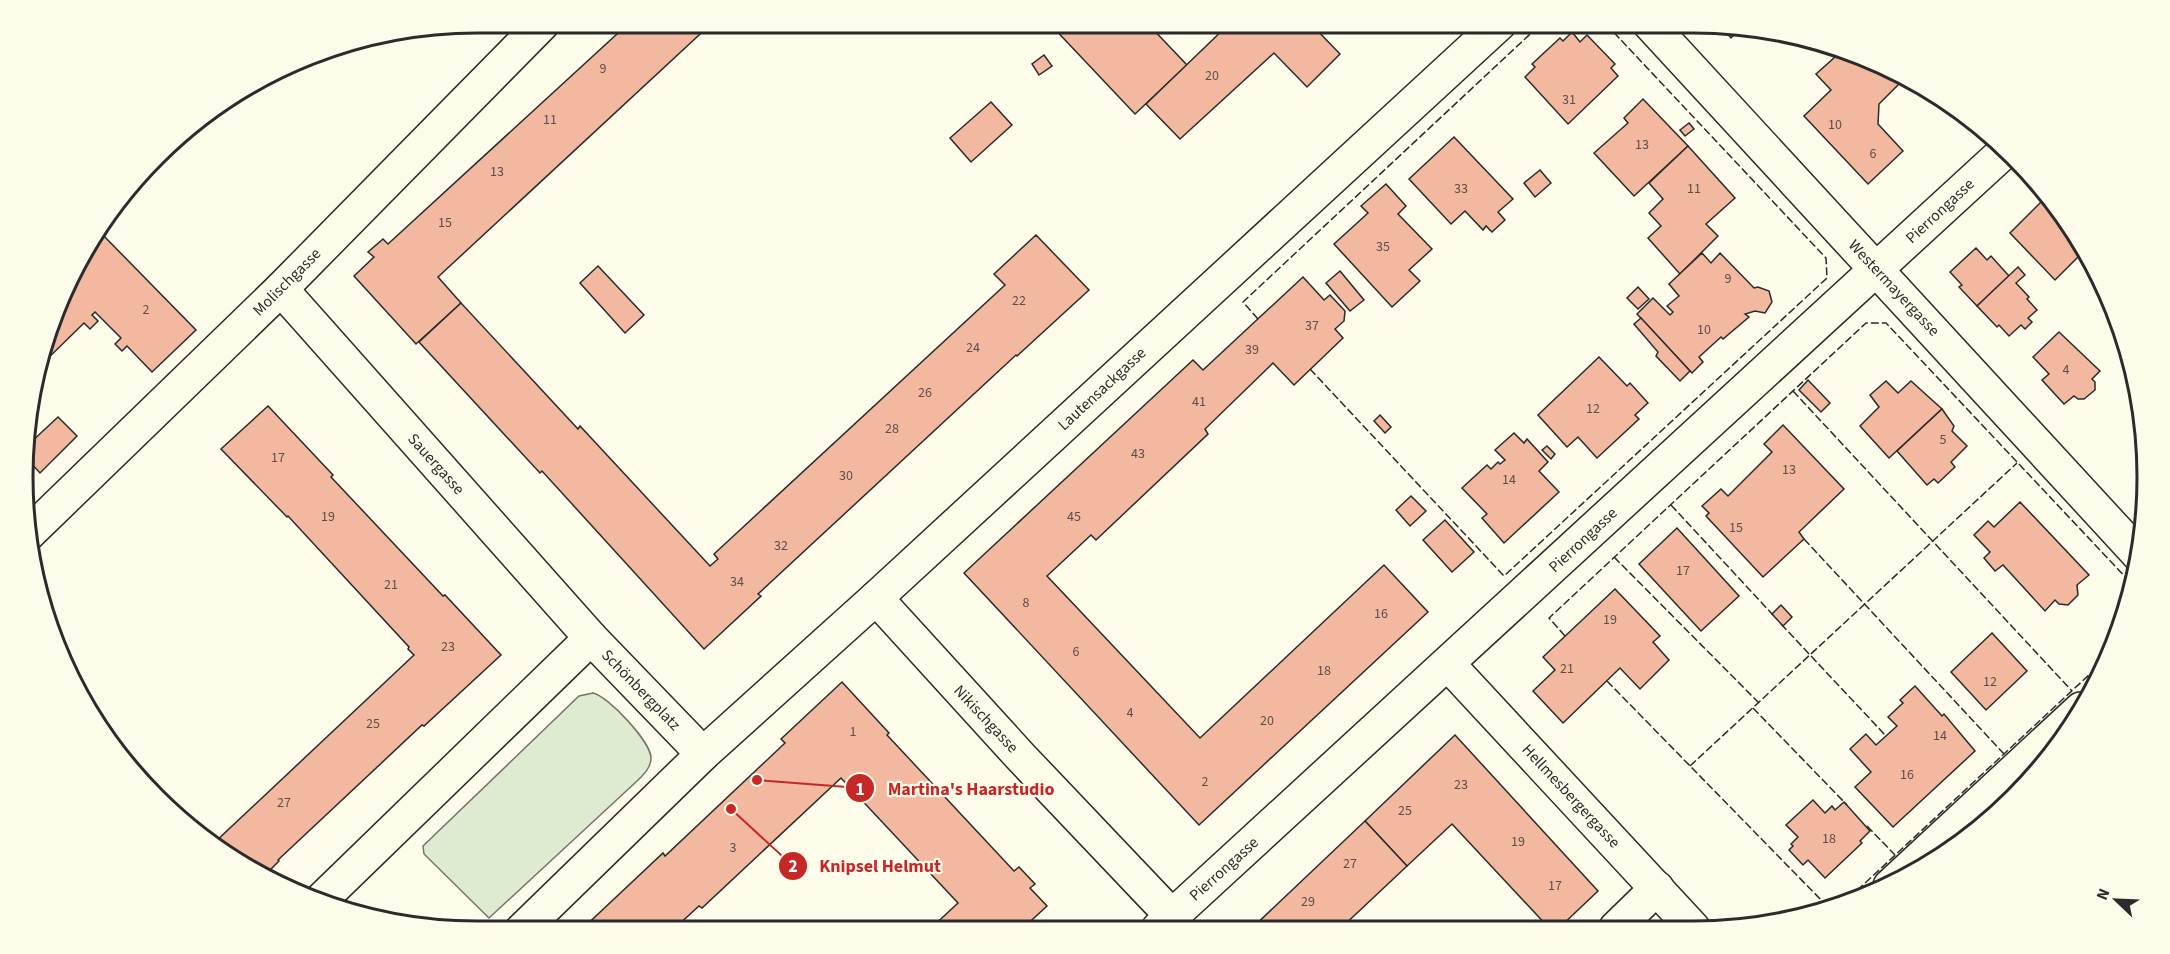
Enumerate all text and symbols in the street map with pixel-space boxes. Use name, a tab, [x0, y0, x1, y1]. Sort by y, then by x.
house number: 9	[600, 59, 607, 79]
house number: 20	[1205, 66, 1219, 86]
house number: 31	[1562, 90, 1576, 110]
house number: 11	[543, 110, 557, 130]
house number: 10	[1828, 115, 1842, 135]
house number: 13	[1635, 135, 1649, 155]
house number: 6	[1870, 144, 1877, 164]
house number: 13	[490, 162, 504, 182]
street label: Pierrongasse	[1901, 173, 1979, 249]
house number: 33	[1454, 179, 1468, 199]
house number: 11	[1687, 179, 1701, 199]
house number: 15	[438, 213, 452, 233]
street label: Westermayergasse	[1843, 235, 1945, 341]
house number: 35	[1376, 237, 1390, 257]
street label: Molischgasse	[248, 243, 326, 321]
house number: 9	[1725, 269, 1732, 289]
house number: 22	[1012, 291, 1026, 311]
house number: 2	[143, 300, 150, 320]
house number: 37	[1305, 316, 1319, 336]
house number: 10	[1697, 320, 1711, 340]
house number: 24	[966, 338, 980, 358]
house number: 39	[1245, 340, 1259, 360]
street label: Lautensackgasse	[1053, 342, 1151, 436]
house number: 4	[2063, 360, 2070, 380]
house number: 26	[918, 383, 932, 403]
house number: 41	[1192, 392, 1206, 412]
house number: 12	[1586, 399, 1600, 419]
house number: 28	[885, 419, 899, 439]
street label: Sauergasse	[402, 428, 470, 500]
house number: 5	[1940, 430, 1947, 450]
house number: 43	[1131, 444, 1145, 464]
house number: 17	[271, 448, 285, 468]
house number: 13	[1782, 460, 1796, 480]
house number: 30	[839, 466, 853, 486]
house number: 14	[1502, 470, 1516, 490]
street label: Pierrongasse	[1544, 502, 1622, 578]
house number: 19	[321, 507, 335, 527]
house number: 45	[1067, 507, 1081, 527]
house number: 15	[1729, 518, 1743, 538]
house number: 32	[774, 536, 788, 556]
house number: 17	[1676, 561, 1690, 581]
house number: 34	[730, 572, 744, 592]
house number: 21	[384, 575, 398, 595]
house number: 8	[1023, 593, 1030, 613]
house number: 16	[1374, 604, 1388, 624]
house number: 19	[1603, 610, 1617, 630]
house number: 23	[441, 637, 455, 657]
house number: 6	[1073, 642, 1080, 662]
street label: Schönbergplatz	[597, 645, 686, 736]
house number: 21	[1560, 659, 1574, 679]
house number: 18	[1317, 661, 1331, 681]
house number: 12	[1983, 672, 1997, 692]
street label: Nikischgasse	[949, 680, 1023, 758]
house number: 4	[1127, 703, 1134, 723]
house number: 20	[1260, 711, 1274, 731]
house number: 25	[366, 714, 380, 734]
house number: 1	[850, 722, 857, 742]
house number: 14	[1933, 726, 1947, 746]
street label: Hellmesbergergasse	[1517, 739, 1625, 853]
house number: 16	[1900, 765, 1914, 785]
callout: Martina's Haarstudio	[845, 770, 1066, 806]
house number: 2	[1202, 772, 1209, 792]
house number: 23	[1454, 775, 1468, 795]
text: 1	[855, 777, 865, 802]
text: Martina's Haarstudio	[888, 777, 1054, 802]
house number: 27	[277, 793, 291, 813]
house number: 25	[1398, 801, 1412, 821]
house number: 18	[1822, 829, 1836, 849]
street label: Pierrongasse	[1184, 832, 1264, 906]
house number: 19	[1511, 832, 1525, 852]
house number: 3	[730, 838, 737, 858]
callout: Knipsel Helmut	[778, 848, 953, 884]
text: 2	[788, 854, 798, 879]
text: Knipsel Helmut	[819, 854, 941, 879]
house number: 27	[1343, 854, 1357, 874]
north arrow	[2086, 870, 2146, 930]
house number: 17	[1548, 876, 1562, 896]
text: N	[2091, 885, 2115, 904]
house number: 29	[1301, 892, 1315, 912]

